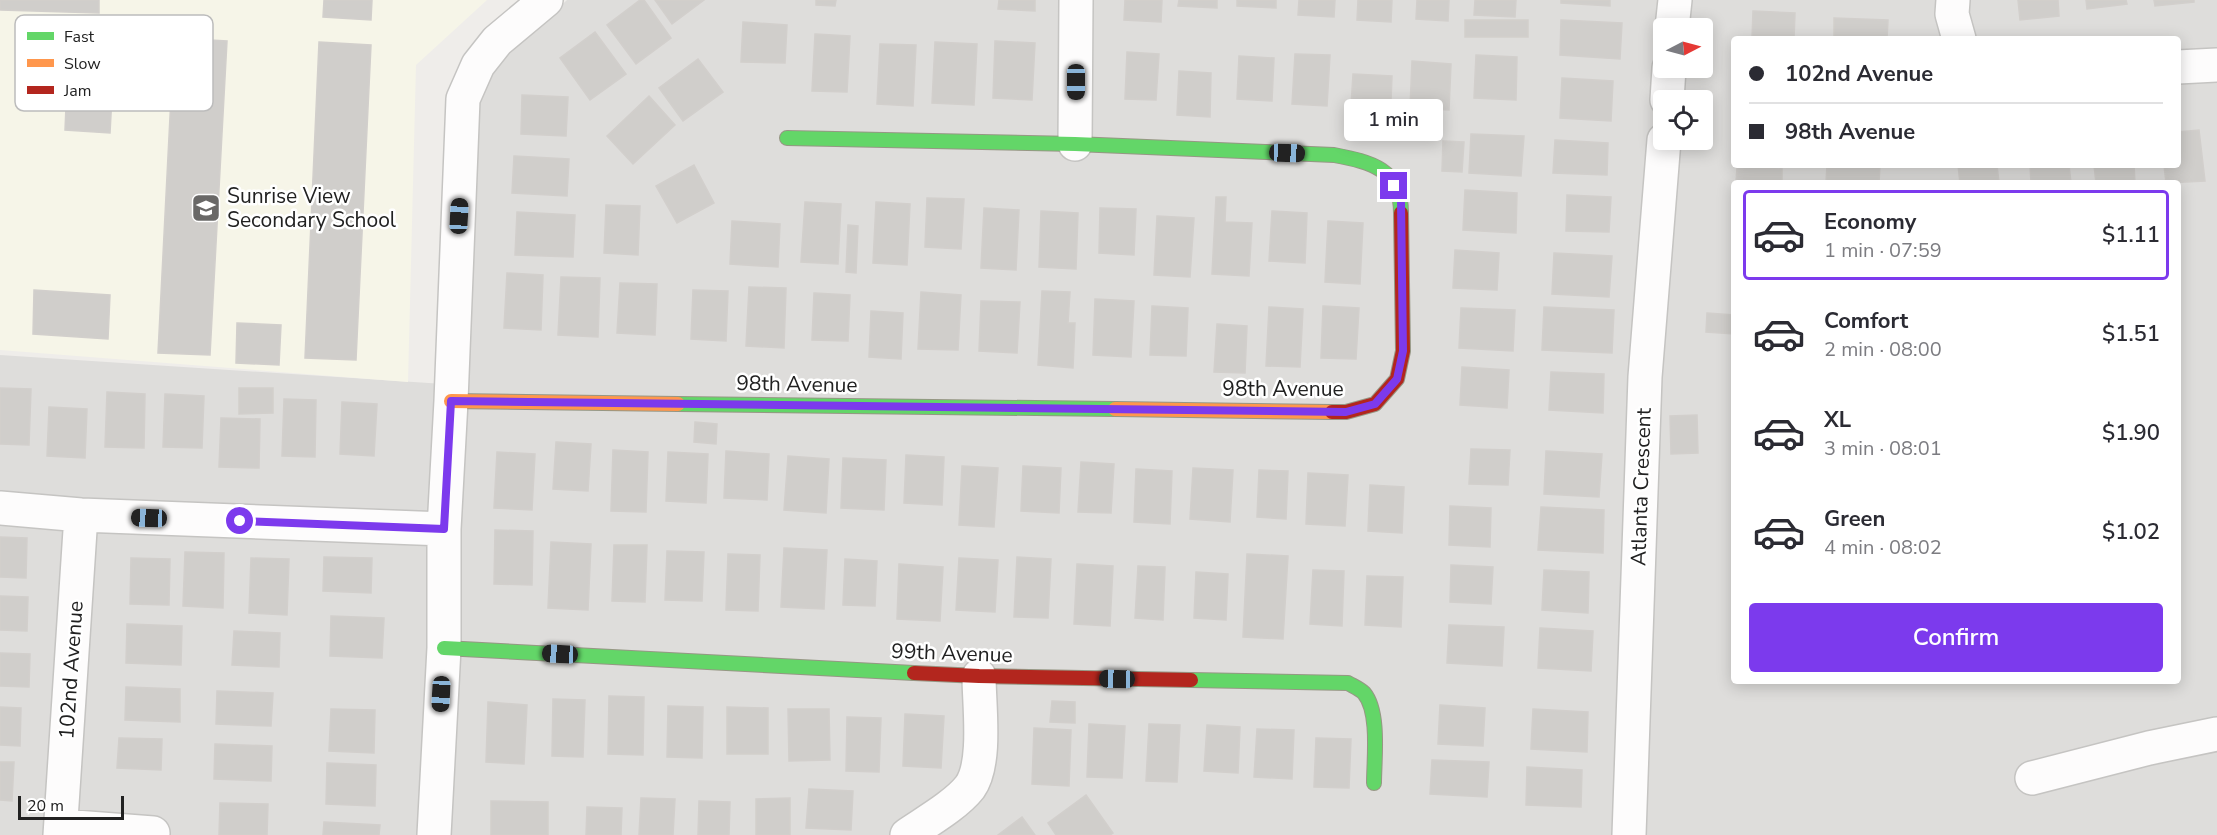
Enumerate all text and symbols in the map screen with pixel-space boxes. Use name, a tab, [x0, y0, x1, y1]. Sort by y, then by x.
legend	[15, 15, 213, 111]
north arrow	[1653, 18, 1713, 78]
map controls	[1653, 18, 1713, 150]
text: Fast	[64, 26, 95, 48]
text: Slow	[64, 53, 101, 75]
text: 102nd Avenue	[1785, 59, 1933, 89]
car	[1067, 64, 1085, 100]
text: Jam	[63, 80, 91, 102]
button: locate	[1653, 90, 1713, 150]
callout: 1 min	[1344, 99, 1444, 141]
text: 1 min	[1368, 106, 1419, 133]
text: 98th Avenue	[1785, 117, 1915, 147]
car	[1269, 143, 1305, 163]
route end	[1380, 172, 1407, 199]
place label: Sunrise View Secondary School	[227, 182, 397, 234]
school or university icon: Sunrise View Secondary School	[190, 192, 222, 224]
car	[449, 198, 469, 234]
text: Economy	[1824, 207, 1916, 237]
icon: car	[1752, 208, 1806, 262]
text: $1.11	[2102, 220, 2160, 250]
text: 1 min · 07:59	[1824, 237, 1942, 264]
text: Comfort	[1824, 306, 1908, 336]
icon: car	[1752, 307, 1806, 361]
text: $1.51	[2102, 319, 2160, 349]
text: 2 min · 08:00	[1824, 336, 1942, 363]
street label: 98th Avenue	[736, 369, 858, 399]
street label: 98th Avenue	[1222, 375, 1344, 403]
text: XL	[1824, 405, 1851, 435]
icon: car	[1752, 406, 1806, 460]
street label: Atlanta Crescent	[1624, 407, 1658, 567]
text: $1.90	[2102, 418, 2160, 448]
text: 3 min · 08:01	[1824, 435, 1942, 462]
text: Green	[1824, 504, 1885, 534]
icon: car	[1752, 505, 1806, 559]
route start	[226, 507, 253, 534]
car	[131, 508, 167, 528]
text: $1.02	[2102, 517, 2160, 547]
text: 4 min · 08:02	[1824, 534, 1942, 561]
street label: 102nd Avenue	[52, 600, 90, 740]
button: Confirm	[1749, 603, 2163, 672]
street label: 99th Avenue	[891, 637, 1013, 669]
car	[542, 644, 578, 664]
car	[1099, 670, 1135, 688]
car	[431, 676, 451, 712]
scale bar	[18, 793, 124, 820]
text: 20 m	[27, 795, 64, 817]

